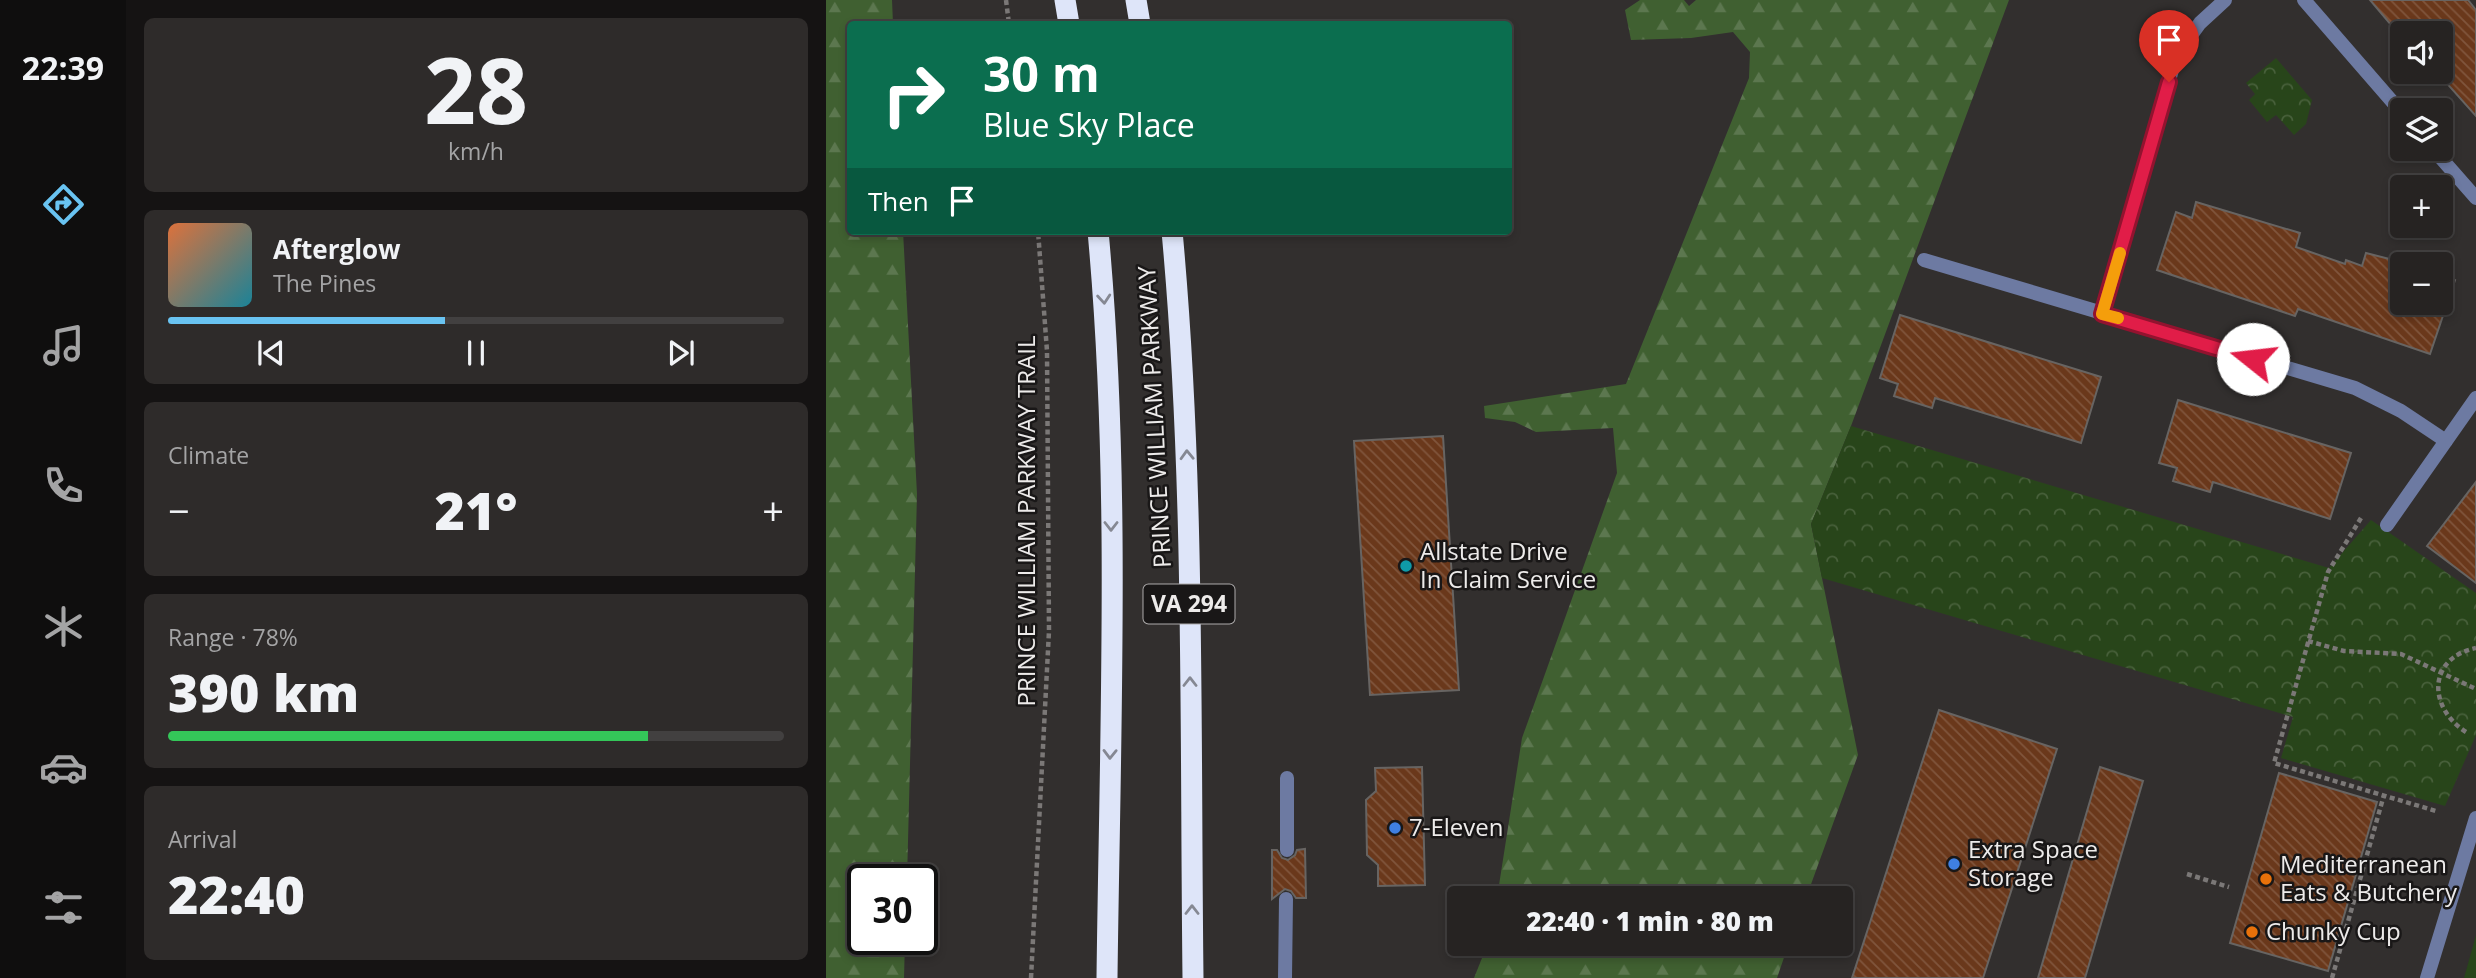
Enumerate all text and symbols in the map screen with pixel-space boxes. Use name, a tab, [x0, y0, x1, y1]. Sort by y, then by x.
pin	[2139, 10, 2199, 82]
icon: arrive	[2150, 21, 2188, 59]
map controls	[2390, 21, 2453, 315]
button: sound	[2390, 21, 2453, 84]
text: 28	[424, 27, 528, 151]
text: 30 m	[983, 40, 1100, 106]
text: 22:39	[22, 46, 104, 89]
icon: right	[868, 49, 959, 140]
button: layers	[2390, 98, 2453, 161]
text: Blue Sky Place	[983, 103, 1195, 146]
text: km/h	[448, 135, 504, 167]
button: +	[2390, 175, 2453, 238]
icon: directions	[39, 180, 88, 229]
icon: arrive	[943, 182, 981, 220]
text: Then	[868, 183, 929, 219]
text: Afterglow	[273, 231, 400, 267]
button: −	[2390, 252, 2453, 315]
street label: PRINCE WILLIAM PARKWAY	[1129, 265, 1178, 569]
text: The Pines	[273, 267, 376, 299]
one-way arrow	[1096, 294, 1111, 305]
icon: music	[39, 321, 88, 370]
position arrow	[2216, 322, 2290, 396]
icon: previous	[252, 334, 290, 372]
icon: pause	[457, 334, 495, 372]
icon: next	[662, 334, 700, 372]
street label: PRINCE WILLIAM PARKWAY TRAIL	[1009, 336, 1042, 706]
text: Climate	[168, 439, 249, 471]
one-way arrow	[1179, 449, 1194, 460]
icon: phone	[39, 461, 88, 510]
text: 21°	[435, 474, 517, 545]
text: −	[168, 484, 190, 536]
text: +	[762, 484, 784, 536]
one-way arrow	[1103, 522, 1119, 532]
place label: Allstate Drive In Claim Service	[1420, 534, 1596, 595]
marker: Allstate Drive In Claim Service	[1398, 558, 1414, 574]
road number: VA 294	[1144, 584, 1234, 624]
icon: climate	[39, 602, 88, 651]
text: Range · 78%	[168, 621, 298, 653]
text: 390 km	[168, 656, 359, 727]
one-way arrow	[1182, 677, 1198, 687]
icon: car	[39, 743, 88, 792]
one-way arrow	[1102, 749, 1118, 760]
place label: 7-Eleven	[1409, 810, 1504, 843]
marker: 7-Eleven	[1387, 820, 1403, 836]
text: Arrival	[168, 823, 237, 855]
place label: Extra Space Storage	[1968, 832, 2098, 893]
place label: Mediterranean Eats & Butchery	[2280, 847, 2458, 908]
marker: Extra Space Storage	[1946, 856, 1962, 872]
text: 22:40	[168, 858, 305, 929]
speed limit sign: 30	[847, 864, 938, 955]
marker: Mediterranean Eats & Butchery	[2258, 871, 2274, 887]
icon: filters	[39, 883, 88, 932]
text: 22:40 · 1 min · 80 m	[1526, 903, 1774, 939]
one-way arrow	[1184, 904, 1200, 915]
place label: Chunky Cup	[2266, 914, 2401, 947]
marker: Chunky Cup	[2244, 924, 2260, 940]

